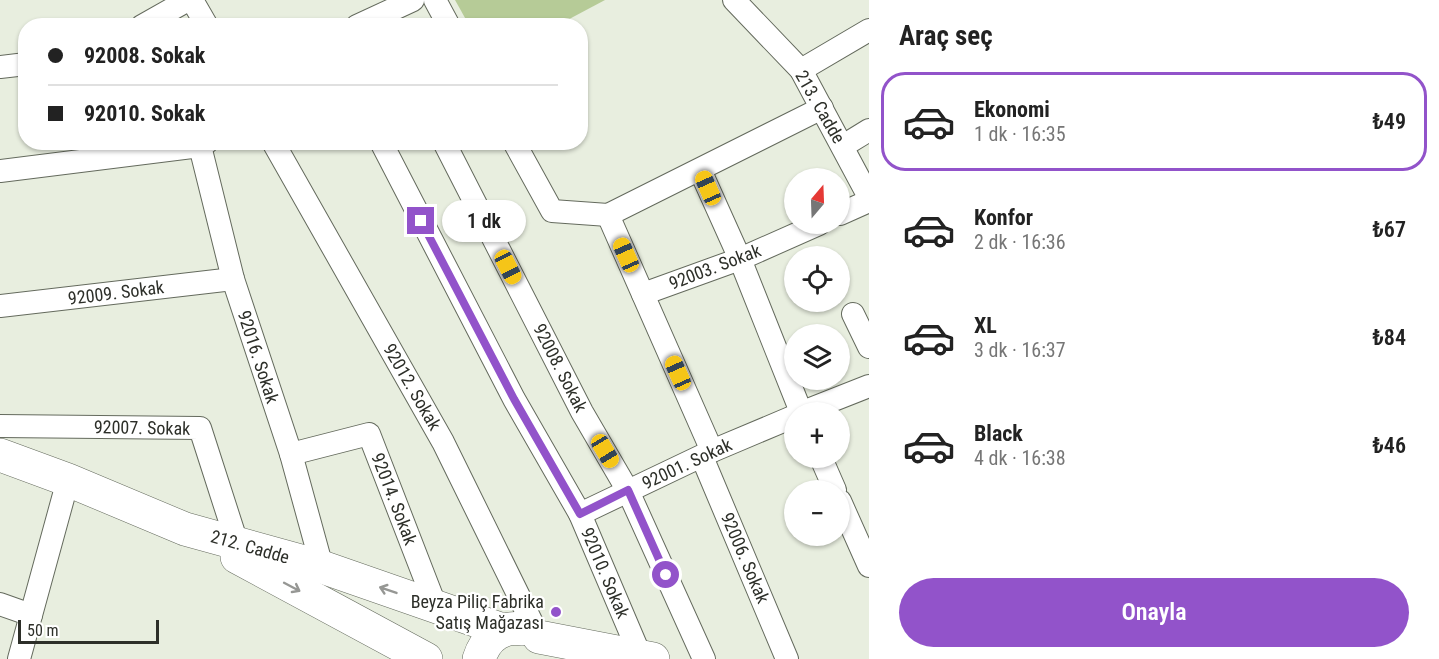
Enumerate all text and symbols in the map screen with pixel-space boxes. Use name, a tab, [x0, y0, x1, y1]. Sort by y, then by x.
text: Araç seç	[899, 20, 993, 52]
text: 92008. Sokak	[84, 43, 205, 68]
street label: 213. Cadde	[791, 67, 850, 147]
icon: car	[902, 95, 956, 149]
text: Ekonomi	[974, 97, 1050, 122]
text: 92010. Sokak	[84, 101, 205, 126]
text: ₺49	[1372, 109, 1406, 134]
text: 1 dk · 16:35	[974, 122, 1066, 146]
car	[692, 168, 724, 208]
north arrow	[784, 168, 850, 234]
map controls	[784, 168, 850, 546]
callout: 1 dk	[442, 200, 526, 242]
icon: car	[902, 203, 956, 257]
text: Konfor	[974, 205, 1033, 230]
route end	[407, 207, 434, 234]
text: 1 dk	[467, 209, 501, 233]
text: ₺67	[1372, 217, 1406, 242]
text: 2 dk · 16:36	[974, 230, 1066, 254]
car	[610, 235, 642, 275]
street label: 92003. Sokak	[666, 239, 764, 294]
button: locate	[784, 246, 850, 312]
car	[492, 247, 524, 287]
street label: 92009. Sokak	[67, 276, 165, 309]
street label: 92016. Sokak	[234, 308, 283, 406]
icon: car	[902, 311, 956, 365]
text: XL	[974, 313, 997, 338]
street label: 92008. Sokak	[529, 320, 592, 416]
button: layers	[784, 324, 850, 390]
text: ₺84	[1372, 325, 1406, 350]
text: 3 dk · 16:37	[974, 338, 1066, 362]
street label: 92012. Sokak	[379, 340, 446, 434]
car	[662, 353, 694, 393]
button: +	[784, 402, 850, 468]
street label: 92007. Sokak	[94, 416, 190, 439]
icon: car	[902, 419, 956, 473]
text: Black	[974, 421, 1023, 446]
car	[588, 431, 622, 471]
text: ₺46	[1372, 433, 1406, 458]
street label: 92001. Sokak	[639, 434, 735, 493]
text: 4 dk · 16:38	[974, 446, 1066, 470]
street label: 92014. Sokak	[367, 450, 422, 548]
button: −	[784, 480, 850, 546]
street label: 92006. Sokak	[717, 509, 774, 606]
street label: 92010. Sokak	[577, 524, 634, 621]
street label: 212. Cadde	[208, 525, 292, 568]
route start	[652, 561, 679, 588]
button: Onayla	[899, 578, 1409, 647]
one-way arrow	[283, 581, 300, 593]
one-way arrow	[379, 584, 398, 595]
place label: Beyza Piliç Fabrika Satış Mağazası	[411, 591, 544, 633]
marker: Beyza Piliç Fabrika Satış Mağazası	[549, 605, 563, 619]
scale bar	[18, 617, 159, 644]
text: 50 m	[27, 621, 59, 640]

